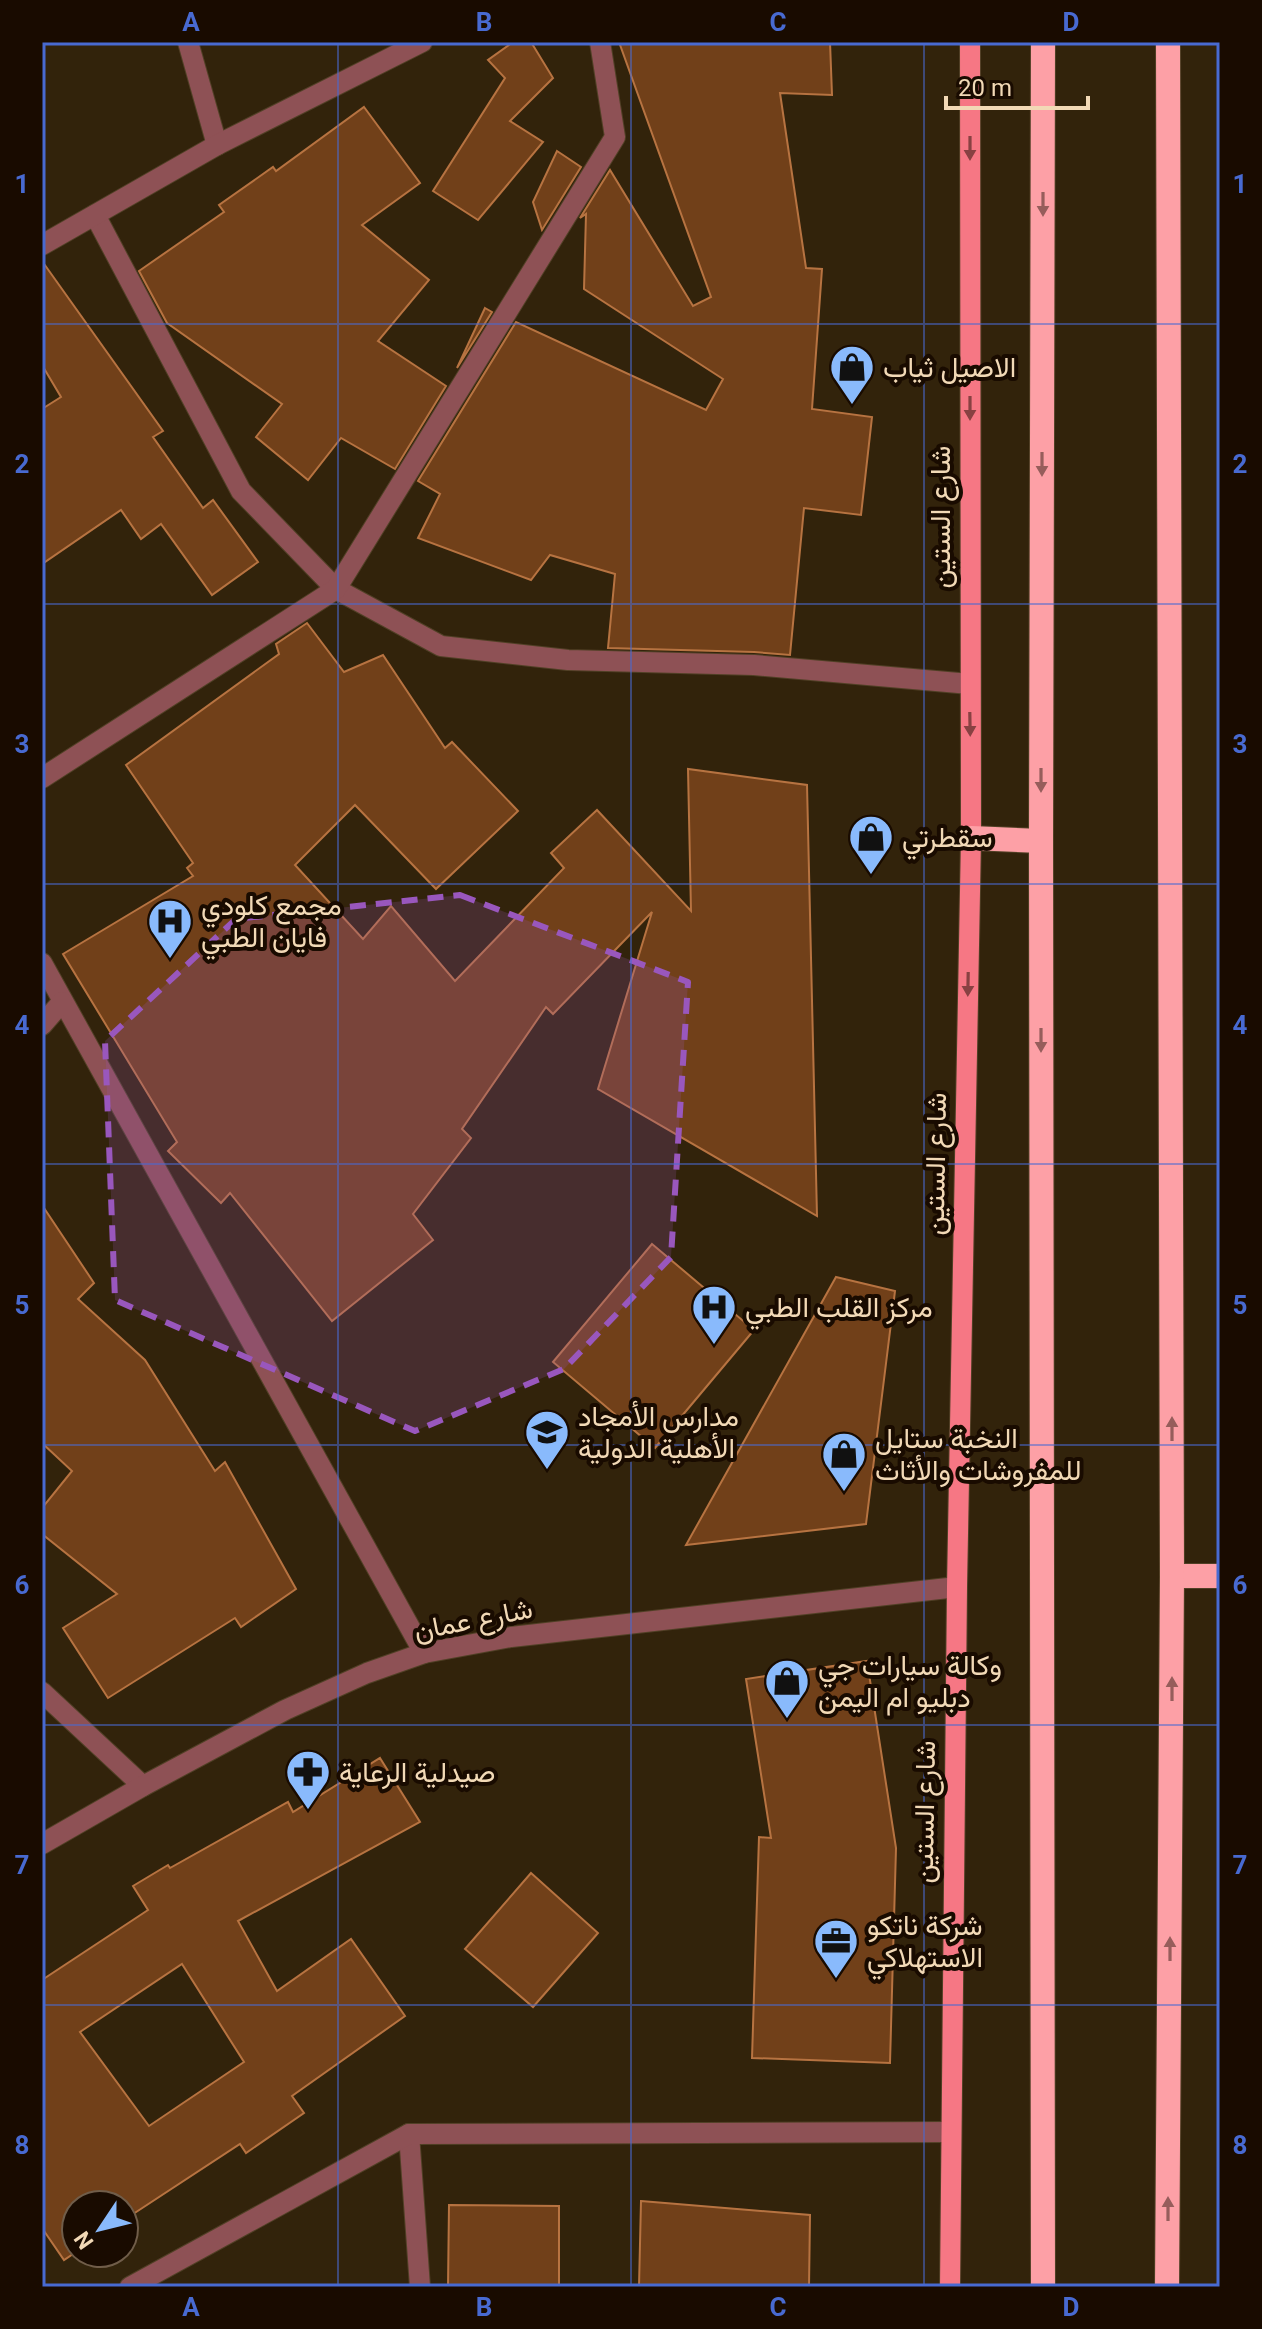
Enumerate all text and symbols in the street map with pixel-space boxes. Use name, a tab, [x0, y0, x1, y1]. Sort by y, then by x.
text: A	[182, 7, 200, 37]
text: B	[476, 7, 492, 37]
text: C	[769, 7, 787, 37]
text: D	[1063, 7, 1079, 37]
scale bar	[946, 60, 1088, 110]
text: 20 m	[958, 74, 1012, 102]
one-way arrow	[964, 136, 976, 161]
text: 1	[15, 169, 29, 199]
text: 1	[1233, 169, 1247, 199]
one-way arrow	[1037, 192, 1049, 217]
shop icon: الاصيل ثياب	[828, 343, 876, 406]
place label: الاصيل ثياب	[883, 351, 1016, 384]
one-way arrow	[964, 396, 976, 421]
street label: شارع الستين	[924, 446, 959, 588]
text: 2	[15, 449, 29, 479]
text: 2	[1233, 449, 1247, 479]
one-way arrow	[1036, 452, 1048, 477]
one-way arrow	[964, 712, 976, 737]
text: 3	[15, 729, 29, 759]
text: 3	[1233, 729, 1247, 759]
one-way arrow	[1035, 768, 1047, 793]
shop icon: سقطرتي	[847, 813, 895, 876]
place label: سقطرتي	[902, 821, 993, 860]
place label: مجمع كلودي فايان الطبي	[201, 889, 342, 960]
hospital icon: مجمع كلودي فايان الطبي	[146, 897, 194, 960]
one-way arrow	[962, 972, 975, 997]
text: 4	[15, 1010, 30, 1040]
text: 4	[1233, 1010, 1248, 1040]
one-way arrow	[1035, 1028, 1047, 1053]
street label: شارع الستين	[918, 1092, 955, 1236]
hospital icon: مركز القلب الطبي	[690, 1283, 738, 1346]
text: 5	[15, 1290, 29, 1320]
text: 5	[1233, 1290, 1247, 1320]
place label: مركز القلب الطبي	[745, 1291, 933, 1330]
place label: مدارس الأمجاد الأهلية الدولية	[578, 1400, 739, 1466]
school or university icon: مدارس الأمجاد الأهلية الدولية	[523, 1408, 571, 1471]
one-way arrow	[1166, 1416, 1178, 1441]
place label: النخبة ستايل للمفروشات والأثاث	[875, 1422, 1082, 1488]
shop icon: النخبة ستايل للمفروشات والأثاث	[820, 1430, 868, 1493]
text: 6	[15, 1570, 30, 1600]
text: 6	[1233, 1570, 1248, 1600]
street label: شارع عمان	[411, 1592, 536, 1649]
place label: وكالة سيارات جي دبليو ام اليمن	[818, 1649, 1002, 1716]
shop icon: وكالة سيارات جي دبليو ام اليمن	[763, 1657, 811, 1720]
one-way arrow	[1166, 1676, 1178, 1701]
street label: شارع الستين	[907, 1740, 944, 1884]
pharmacy icon: صيدلية الرعاية	[284, 1748, 332, 1811]
place label: صيدلية الرعاية	[339, 1756, 496, 1790]
text: 7	[15, 1850, 29, 1880]
text: 7	[1233, 1850, 1247, 1880]
place label: شركة ناتكو الاستهلاكي	[867, 1909, 983, 1980]
office icon: شركة ناتكو الاستهلاكي	[812, 1917, 860, 1980]
one-way arrow	[1164, 1936, 1176, 1961]
text: 8	[15, 2130, 29, 2160]
text: 8	[1233, 2130, 1247, 2160]
north arrow	[60, 2189, 140, 2269]
one-way arrow	[1162, 2196, 1174, 2221]
text: N	[69, 2227, 99, 2254]
text: A	[182, 2292, 200, 2322]
text: B	[476, 2292, 492, 2322]
text: C	[769, 2292, 787, 2322]
text: D	[1063, 2292, 1079, 2322]

